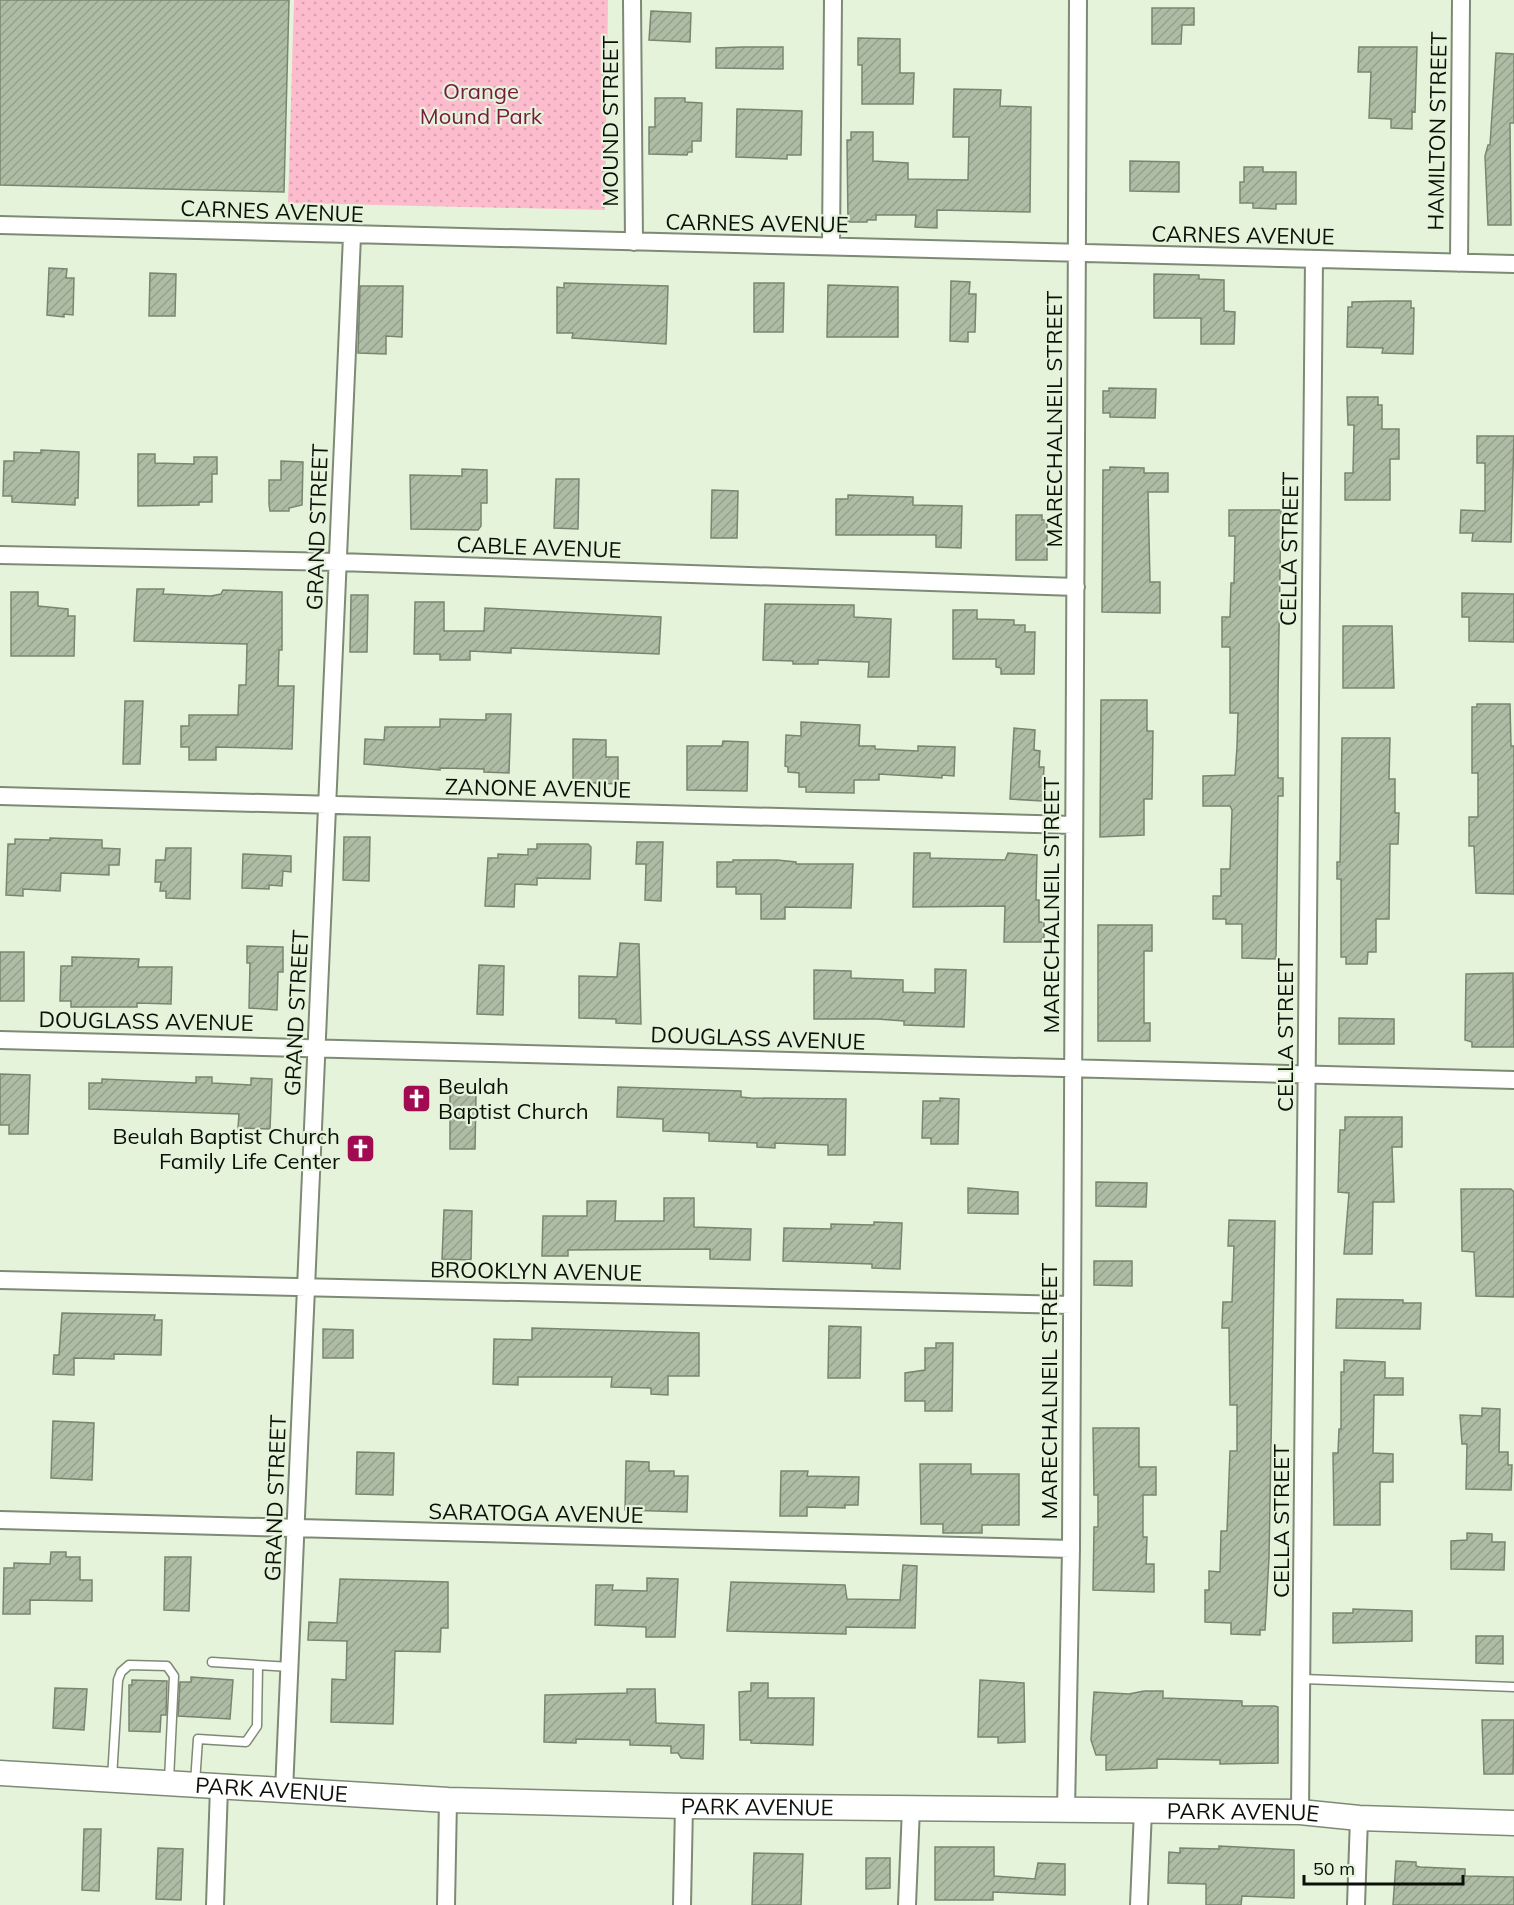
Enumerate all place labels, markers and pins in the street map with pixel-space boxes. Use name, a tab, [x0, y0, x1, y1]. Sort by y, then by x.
place label: Beulah Baptist Church	[438, 1072, 589, 1125]
church icon: Beulah Baptist Church	[401, 1083, 433, 1115]
place label: Beulah Baptist Church Family Life Center	[113, 1122, 340, 1175]
church icon: Beulah Baptist Church Family Life Center	[345, 1133, 377, 1165]

